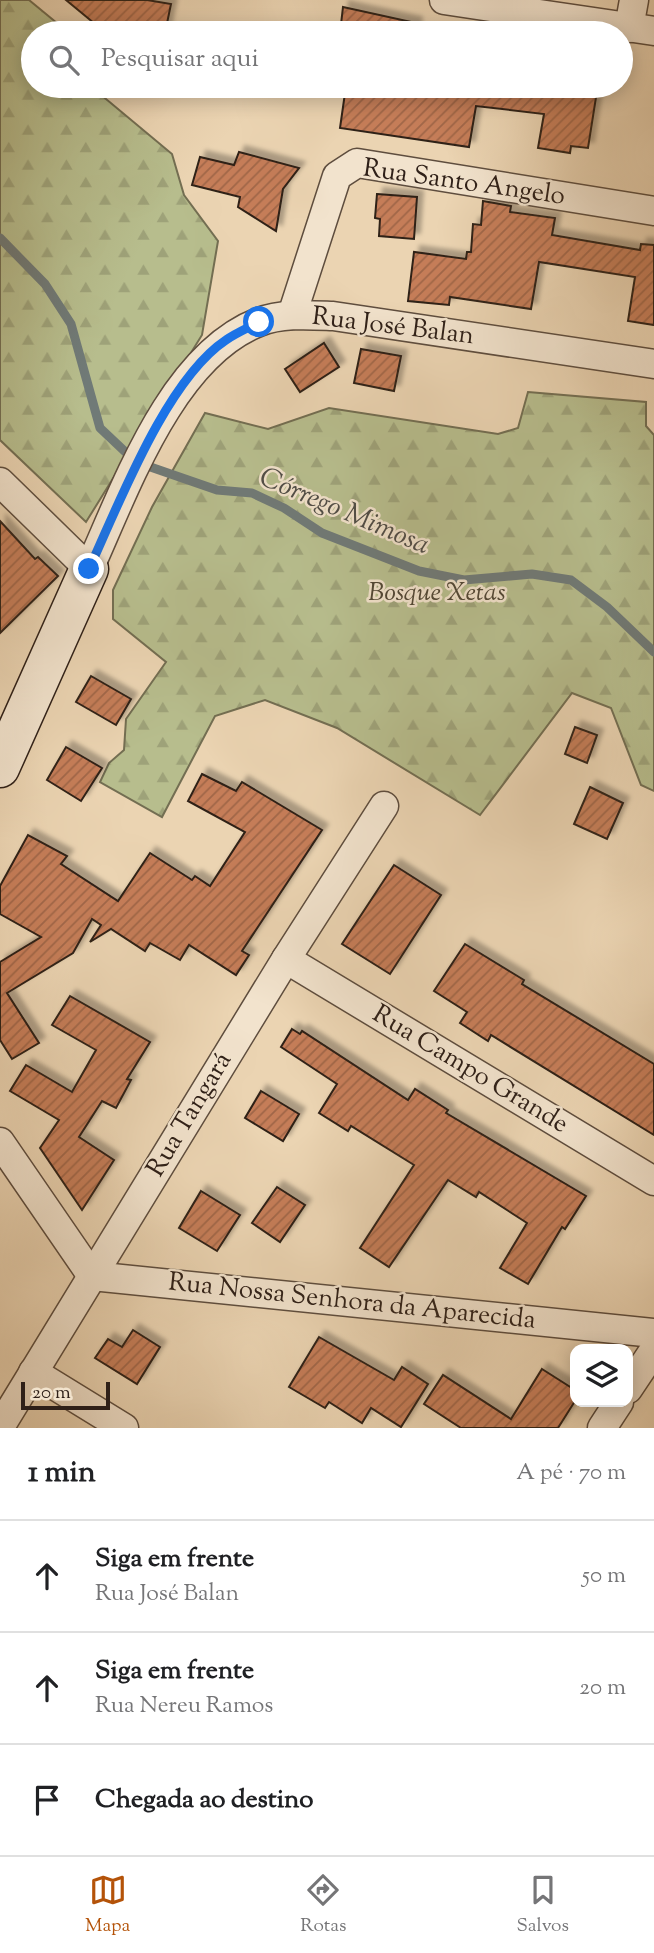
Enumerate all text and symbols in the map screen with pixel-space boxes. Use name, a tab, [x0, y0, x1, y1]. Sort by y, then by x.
search box	[21, 21, 633, 98]
icon: search	[45, 41, 83, 79]
text: Pesquisar aqui	[101, 41, 259, 78]
street label: Rua Santo Angelo	[361, 151, 567, 215]
street label: Rua José Balan	[310, 299, 476, 355]
route start	[243, 306, 274, 337]
water label: Córrego Mimosa	[253, 458, 435, 566]
route end	[73, 553, 104, 584]
park label: Bosque Xetas	[368, 575, 506, 612]
street label: Rua Campo Grande	[365, 997, 575, 1143]
street label: Rua Tangará	[138, 1046, 242, 1184]
street label: Rua Nossa Senhora da Aparecida	[167, 1264, 537, 1340]
map controls	[570, 1344, 633, 1407]
button: layers	[570, 1344, 633, 1407]
scale bar	[21, 1379, 110, 1411]
text: 20 m	[32, 1380, 71, 1407]
text: 1 min	[28, 1452, 96, 1495]
text: A pé · 70 m	[516, 1457, 626, 1490]
text: Siga em frente	[95, 1541, 254, 1578]
icon: ahead	[28, 1557, 66, 1595]
text: 50 m	[582, 1560, 626, 1593]
text: Rua José Balan	[95, 1578, 239, 1611]
text: Siga em frente	[95, 1653, 254, 1690]
icon: ahead	[28, 1669, 66, 1707]
text: 20 m	[579, 1672, 626, 1705]
text: Rua Nereu Ramos	[95, 1690, 273, 1723]
icon: arrive	[28, 1781, 66, 1819]
text: Chegada ao destino	[95, 1782, 313, 1819]
tab: Mapa	[85, 1871, 130, 1940]
tab: Rotas	[300, 1871, 346, 1940]
tab: Salvos	[517, 1871, 569, 1940]

